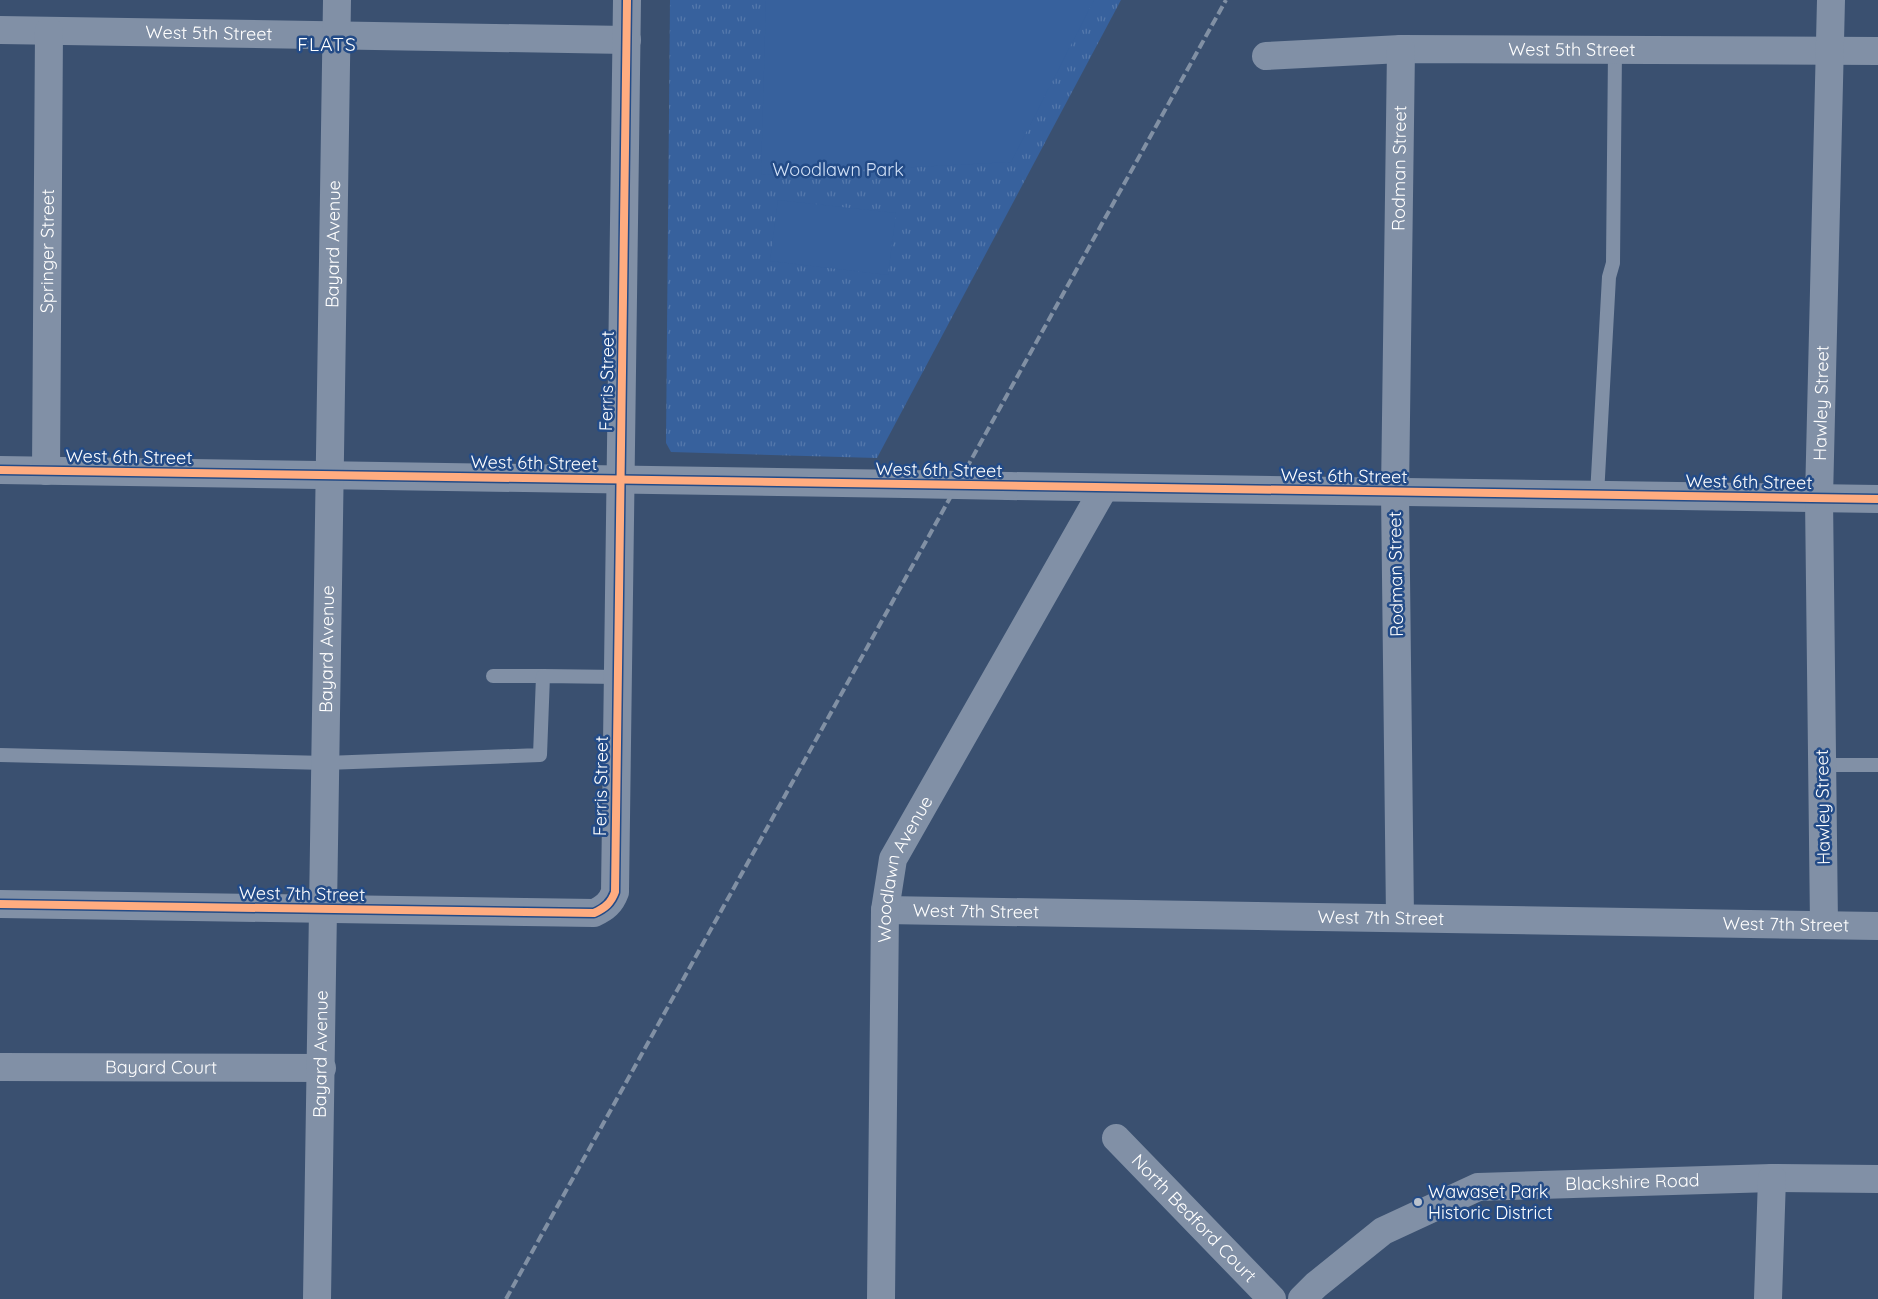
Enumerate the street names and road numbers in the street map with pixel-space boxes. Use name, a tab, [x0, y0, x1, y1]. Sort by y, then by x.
street label: West 5th Street	[145, 20, 273, 45]
street label: West 5th Street	[1508, 37, 1635, 61]
street label: Rodman Street	[1387, 105, 1411, 231]
street label: Bayard Avenue	[320, 180, 345, 308]
street label: Springer Street	[35, 189, 59, 313]
street label: Ferris Street	[594, 331, 619, 431]
street label: Hawley Street	[1808, 345, 1834, 461]
street label: West 6th Street	[65, 444, 193, 469]
street label: West 6th Street	[470, 450, 598, 475]
street label: West 6th Street	[875, 457, 1003, 482]
street label: West 6th Street	[1280, 463, 1408, 488]
street label: West 6th Street	[1685, 469, 1813, 494]
street label: Rodman Street	[1383, 511, 1408, 637]
street label: Bayard Avenue	[314, 585, 339, 713]
street label: Ferris Street	[588, 736, 613, 836]
street label: Hawley Street	[1810, 749, 1835, 865]
street label: Woodlawn Avenue	[872, 791, 938, 943]
street label: West 7th Street	[239, 881, 365, 906]
street label: West 7th Street	[913, 898, 1039, 923]
street label: West 7th Street	[1318, 905, 1444, 930]
street label: West 7th Street	[1722, 911, 1849, 937]
street label: Bayard Avenue	[308, 990, 333, 1118]
street label: Bayard Court	[105, 1055, 217, 1079]
street label: North Bedford Court	[1127, 1149, 1262, 1287]
street label: Blackshire Road	[1565, 1168, 1700, 1195]

